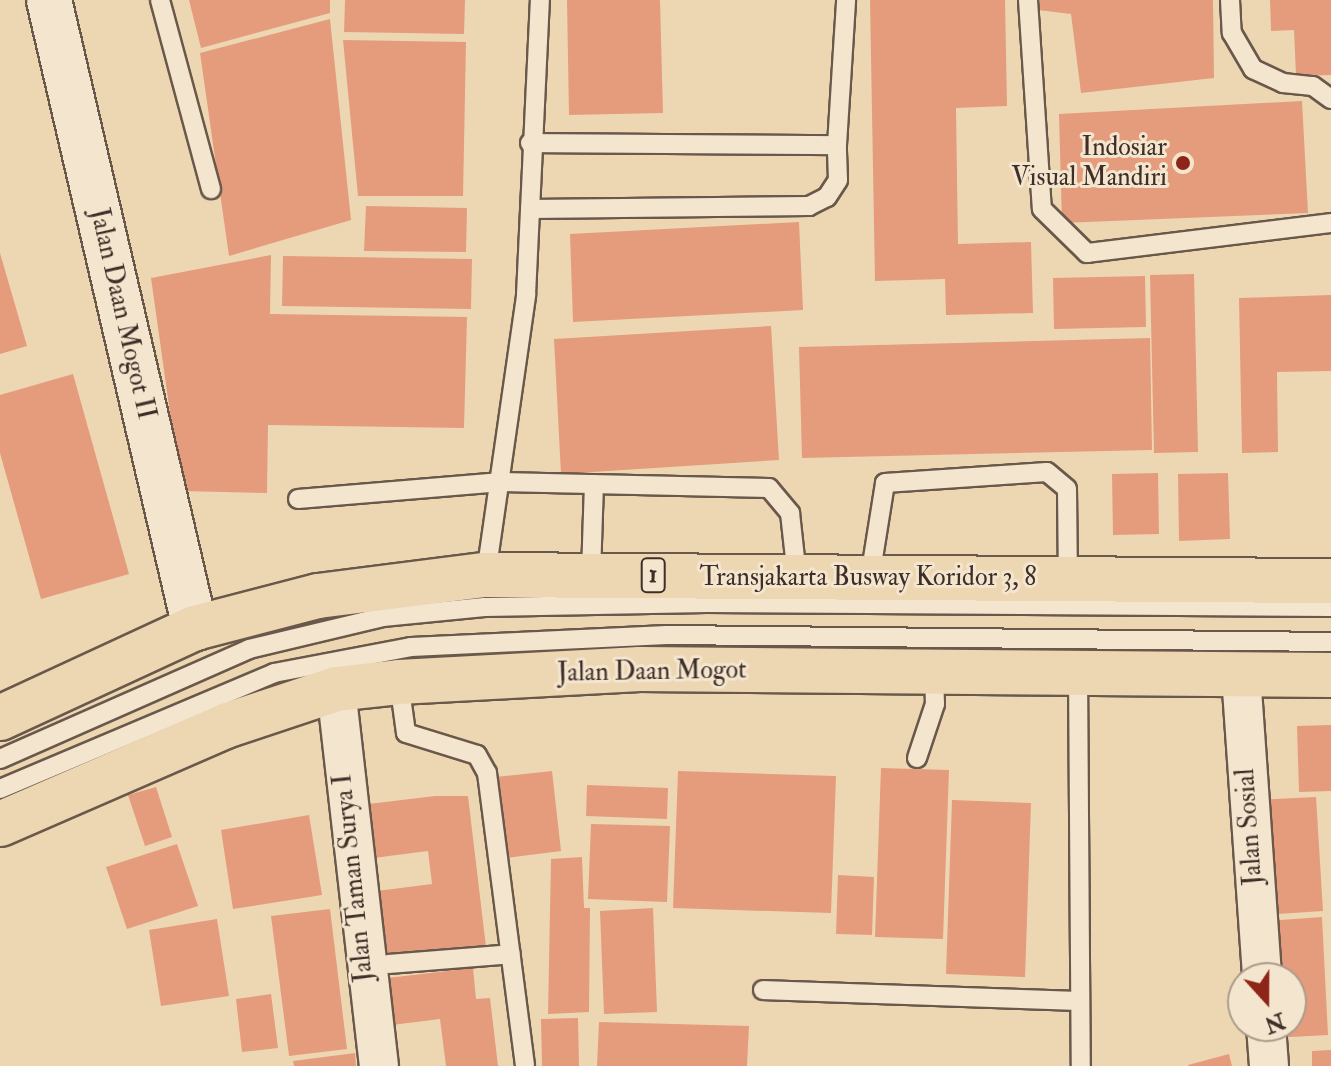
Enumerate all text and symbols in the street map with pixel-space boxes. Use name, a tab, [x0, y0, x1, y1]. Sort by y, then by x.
place label: Indosiar Visual Mandiri	[1011, 132, 1167, 194]
marker: Indosiar Visual Mandiri	[1174, 154, 1192, 172]
street label: Jalan Daan Mogot II	[83, 205, 161, 423]
road number: 1	[639, 555, 667, 595]
street label: Transjakarta Busway Koridor 3, 8	[700, 562, 1036, 594]
street label: Jalan Daan Mogot	[557, 655, 747, 689]
street label: Jalan Sosial	[1230, 768, 1270, 886]
street label: Jalan Taman Surya I	[328, 772, 380, 984]
north arrow	[1227, 962, 1307, 1042]
text: N	[1261, 1006, 1289, 1039]

